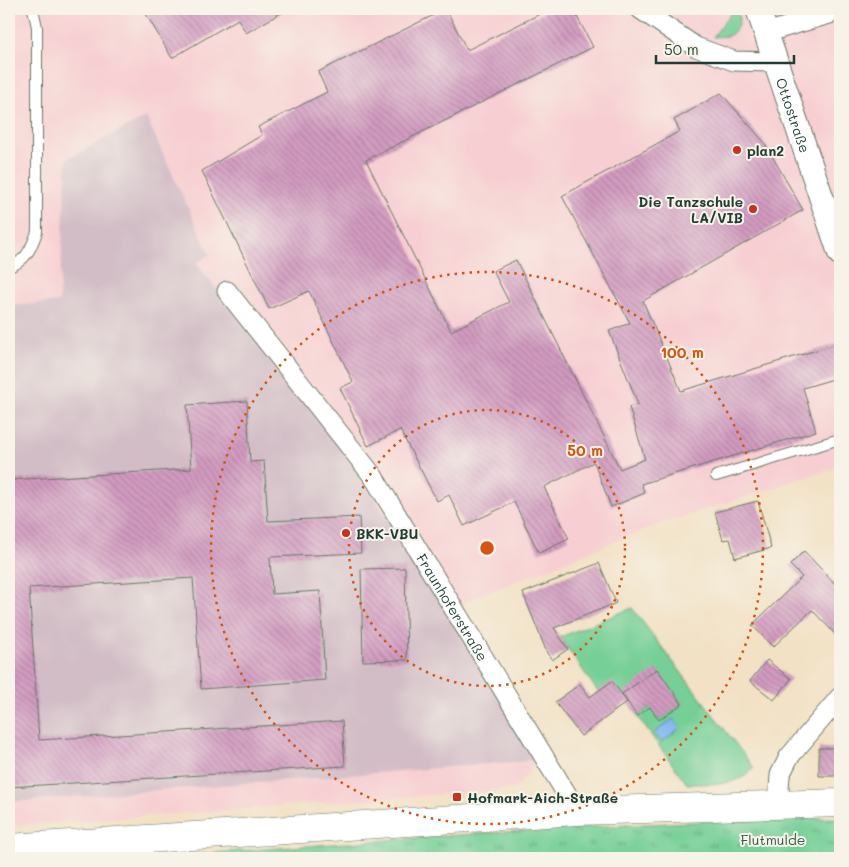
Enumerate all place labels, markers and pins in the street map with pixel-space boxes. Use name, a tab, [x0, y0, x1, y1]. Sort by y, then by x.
place label: plan2	[747, 141, 784, 160]
marker: plan2	[731, 144, 743, 156]
place label: Die Tanzschule LA/VIB	[638, 192, 743, 227]
marker: Die Tanzschule LA/VIB	[747, 203, 759, 215]
place label: BKK-VBU	[356, 524, 418, 543]
marker: BKK-VBU	[340, 527, 352, 539]
centre of rings	[478, 539, 496, 557]
place label: Hofmark-Aich-Straße	[467, 788, 618, 807]
marker: Hofmark-Aich-Straße	[451, 791, 463, 803]

